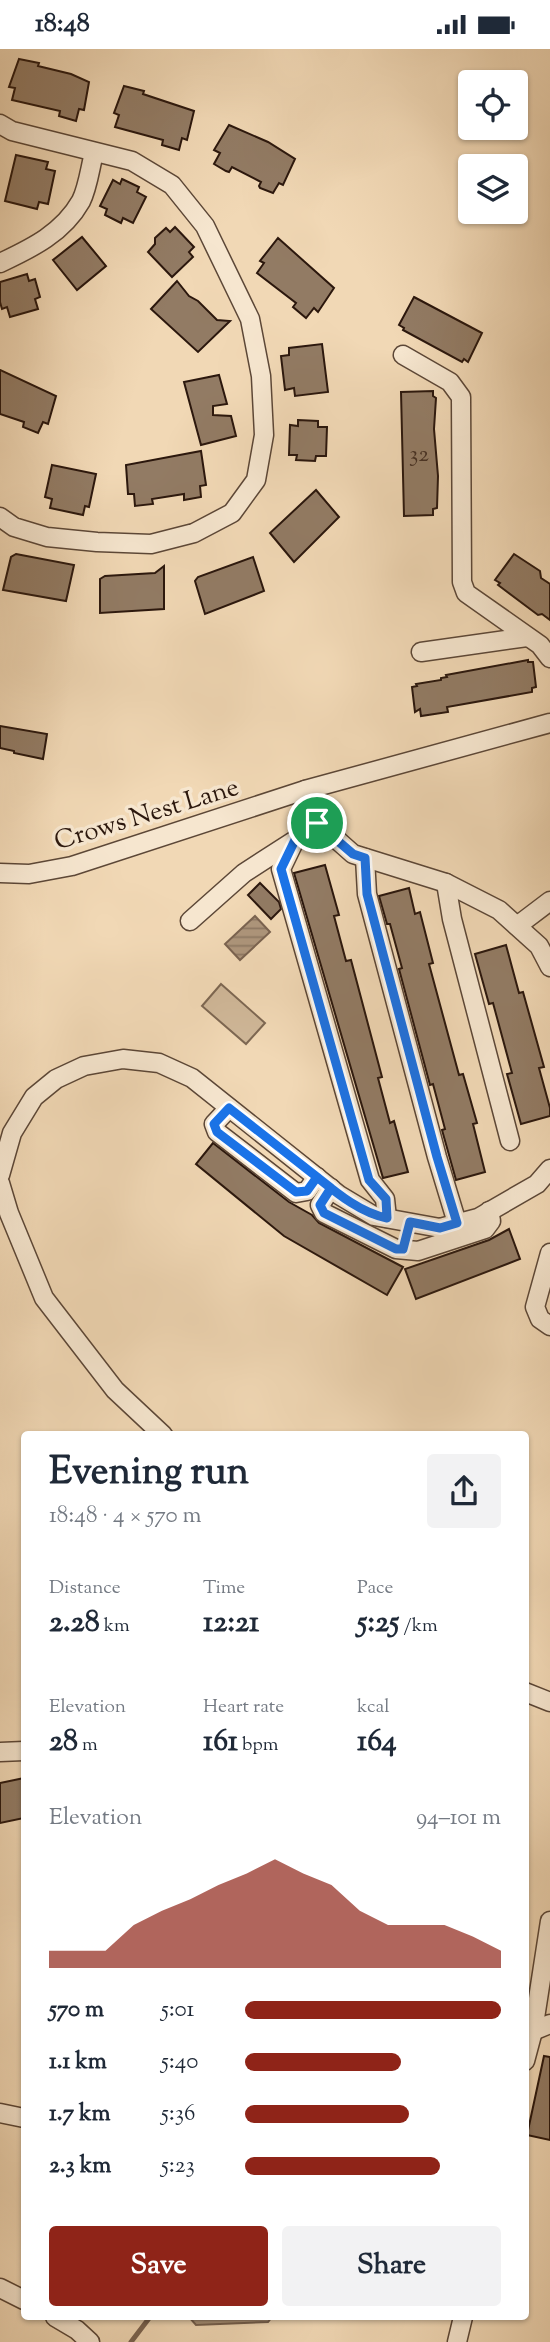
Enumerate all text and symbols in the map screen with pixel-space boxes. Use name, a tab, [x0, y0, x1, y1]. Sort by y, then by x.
text: 18:48	[35, 6, 90, 43]
map controls	[458, 70, 528, 224]
button: locate	[458, 70, 528, 140]
button: layers	[458, 154, 528, 224]
house number: 32	[409, 439, 429, 472]
street label: Crows Nest Lane	[50, 770, 243, 861]
pin	[287, 793, 347, 853]
icon: arrive	[298, 804, 336, 842]
text: Evening run	[49, 1447, 249, 1501]
button: share	[427, 1454, 501, 1528]
text: 18:48 · 4 × 570 m	[49, 1500, 202, 1533]
text: Distance	[49, 1575, 121, 1602]
text: Time	[203, 1575, 245, 1602]
text: Pace	[357, 1575, 393, 1602]
text: 2.28	[49, 1602, 100, 1645]
text: 12:21	[203, 1602, 259, 1645]
text: 5:25	[357, 1602, 399, 1645]
text: km	[100, 1613, 130, 1640]
text: /km	[399, 1613, 438, 1640]
text: Elevation	[49, 1694, 126, 1721]
text: Heart rate	[203, 1694, 284, 1721]
text: kcal	[357, 1694, 390, 1721]
text: 28	[49, 1721, 78, 1764]
text: 161	[203, 1721, 238, 1764]
text: 164	[357, 1721, 397, 1764]
text: m	[78, 1732, 98, 1759]
text: bpm	[238, 1732, 279, 1759]
text: Elevation	[49, 1802, 142, 1835]
text: 94–101 m	[416, 1802, 501, 1835]
text: 570 m	[49, 1994, 104, 2027]
text: 5:01	[161, 1994, 194, 2027]
text: 1.1 km	[49, 2046, 107, 2079]
text: 5:40	[161, 2046, 198, 2079]
text: 1.7 km	[49, 2098, 111, 2131]
text: 5:36	[161, 2098, 195, 2131]
text: 2.3 km	[49, 2150, 111, 2183]
text: 5:23	[161, 2150, 195, 2183]
button: Save	[49, 2226, 268, 2306]
button: Share	[282, 2226, 501, 2306]

